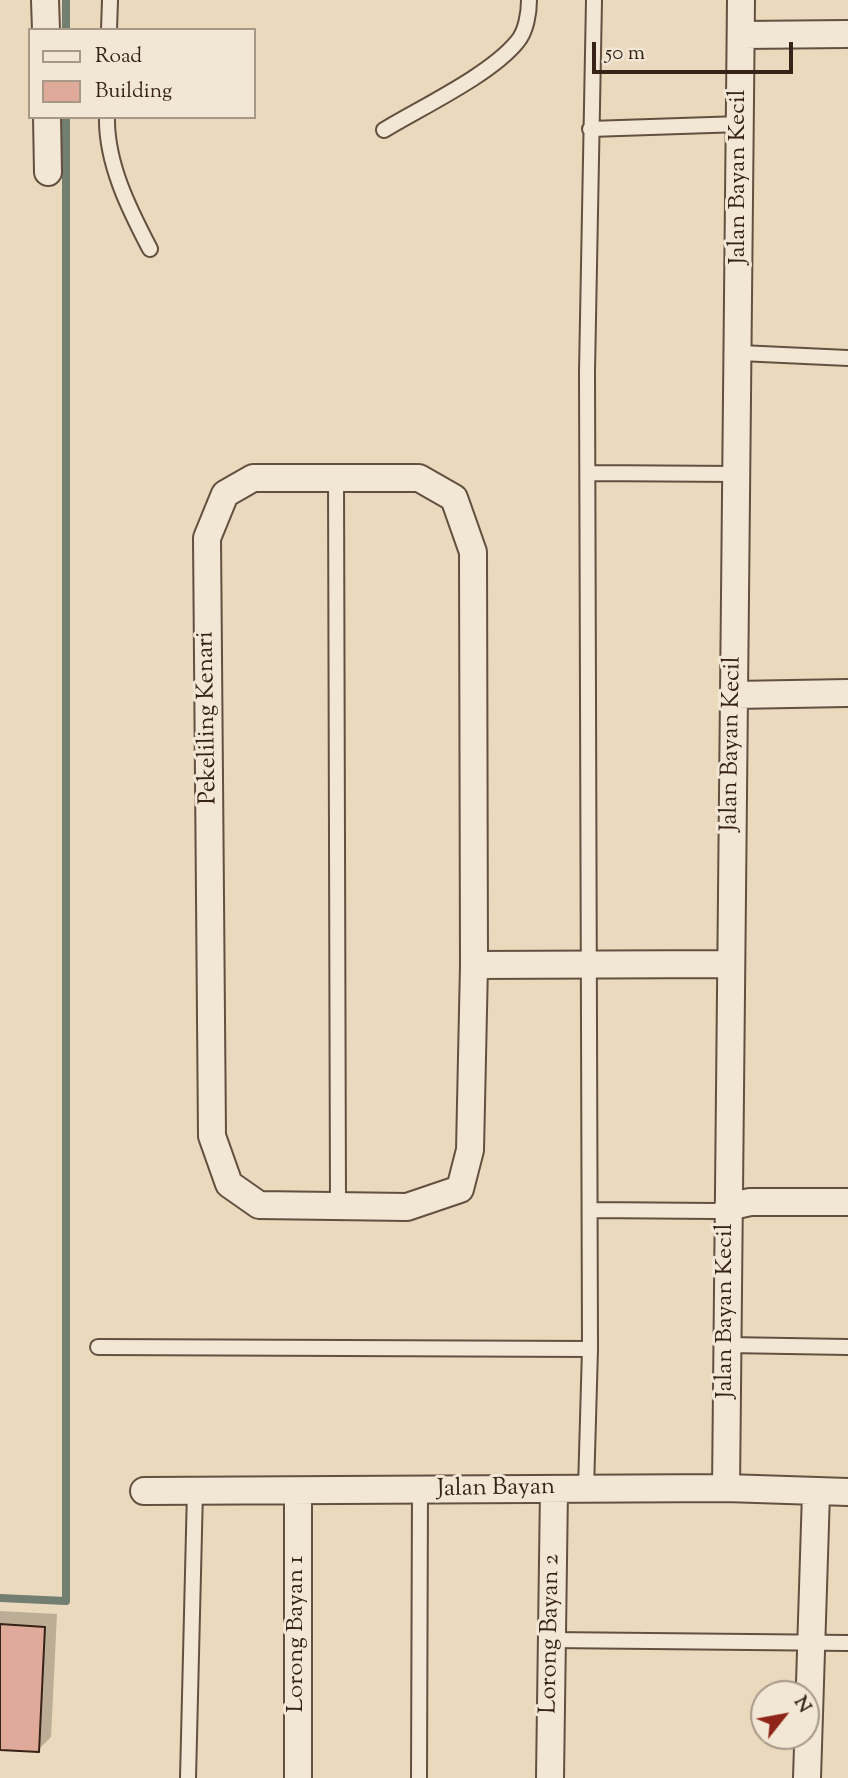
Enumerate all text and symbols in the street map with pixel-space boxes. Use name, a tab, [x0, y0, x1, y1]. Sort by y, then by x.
legend	[28, 28, 256, 119]
scale bar	[596, 28, 797, 72]
text: 50 m	[605, 39, 645, 69]
text: Road	[95, 42, 142, 72]
text: Building	[95, 77, 172, 107]
street label: Jalan Bayan Kecil	[726, 89, 754, 265]
street label: Pekeliling Kenari	[193, 631, 225, 805]
street label: Jalan Bayan Kecil	[717, 656, 749, 832]
street label: Jalan Bayan Kecil	[713, 1223, 741, 1399]
street label: Jalan Bayan	[437, 1475, 555, 1505]
street label: Lorong Bayan 2	[536, 1554, 568, 1714]
street label: Lorong Bayan 1	[284, 1556, 312, 1712]
north arrow	[750, 1680, 820, 1750]
text: N	[786, 1691, 817, 1718]

